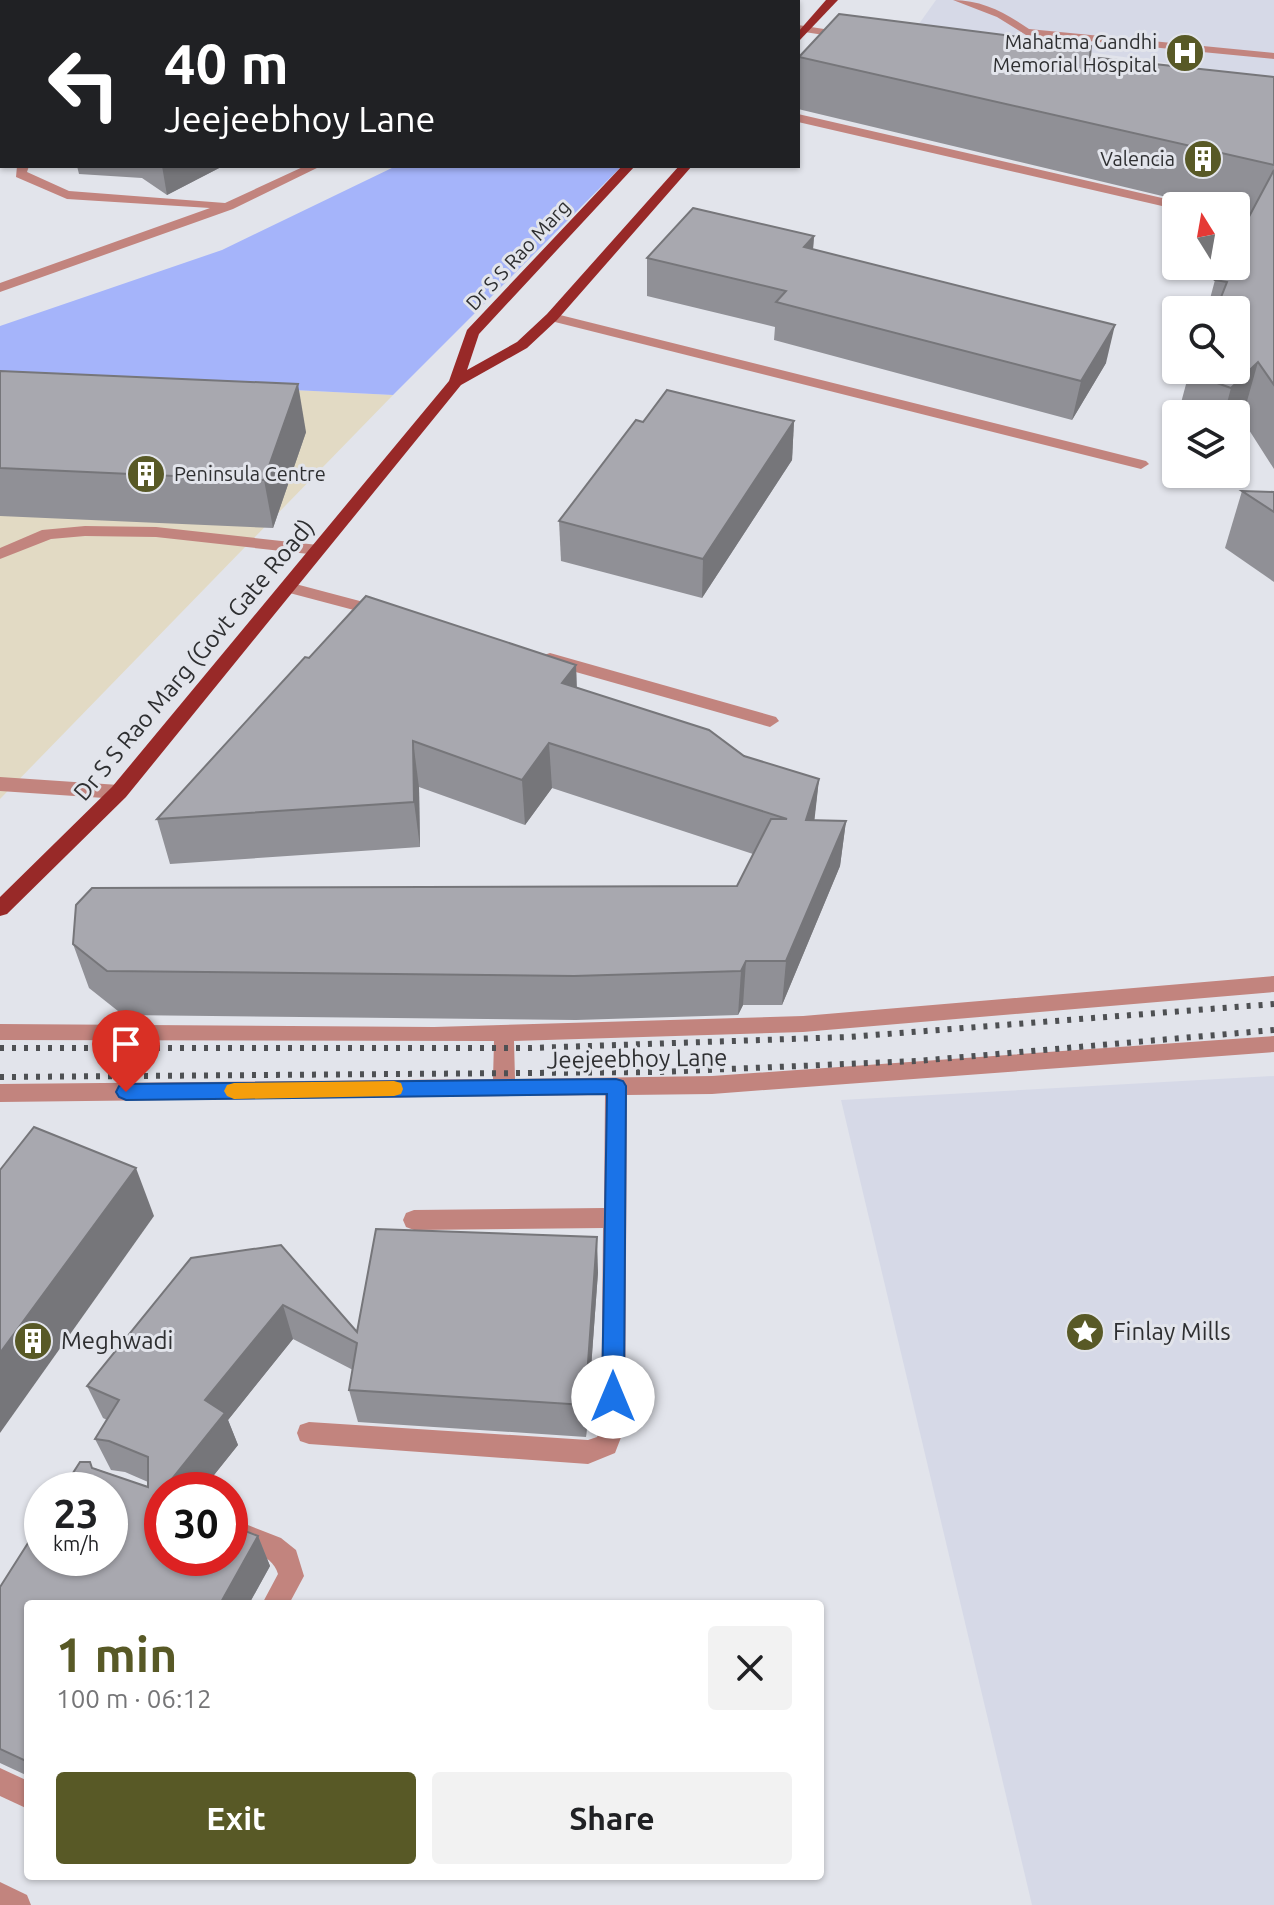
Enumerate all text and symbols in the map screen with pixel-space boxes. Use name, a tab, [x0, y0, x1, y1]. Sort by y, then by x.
place label: Mahatma Gandhi Memorial Hospital	[993, 30, 1157, 76]
icon: left	[32, 32, 136, 136]
text: 40 m	[164, 32, 289, 95]
hospital icon: Mahatma Gandhi Memorial Hospital	[1164, 32, 1206, 74]
text: Jeejeebhoy Lane	[164, 98, 435, 139]
building icon: Valencia	[1182, 138, 1224, 180]
place label: Valencia	[1100, 147, 1175, 170]
north arrow	[1162, 192, 1250, 280]
map controls	[1162, 192, 1250, 488]
street label: Dr S S Rao Marg	[461, 195, 575, 314]
button: search	[1162, 296, 1250, 384]
button: layers	[1162, 400, 1250, 488]
building icon: Peninsula Centre	[125, 453, 167, 495]
place label: Peninsula Centre	[174, 462, 326, 485]
street label: Dr S S Rao Marg (Govt Gate Road)	[68, 514, 319, 806]
pin	[92, 1010, 160, 1092]
icon: arrive	[104, 1022, 148, 1066]
street label: Jeejeebhoy Lane	[546, 1043, 728, 1074]
place icon: Finlay Mills	[1064, 1311, 1106, 1353]
place label: Finlay Mills	[1113, 1318, 1231, 1345]
building icon: Meghwadi	[12, 1320, 54, 1362]
place label: Meghwadi	[61, 1327, 173, 1354]
position arrow	[571, 1355, 655, 1439]
speed limit sign: 30	[144, 1472, 248, 1576]
text: 23	[53, 1491, 99, 1536]
text: km/h	[53, 1532, 99, 1555]
button: close	[708, 1626, 792, 1710]
text: 1 min	[56, 1627, 177, 1681]
text: 100 m · 06:12	[56, 1684, 212, 1713]
button: Exit	[56, 1772, 416, 1864]
button: Share	[432, 1772, 792, 1864]

